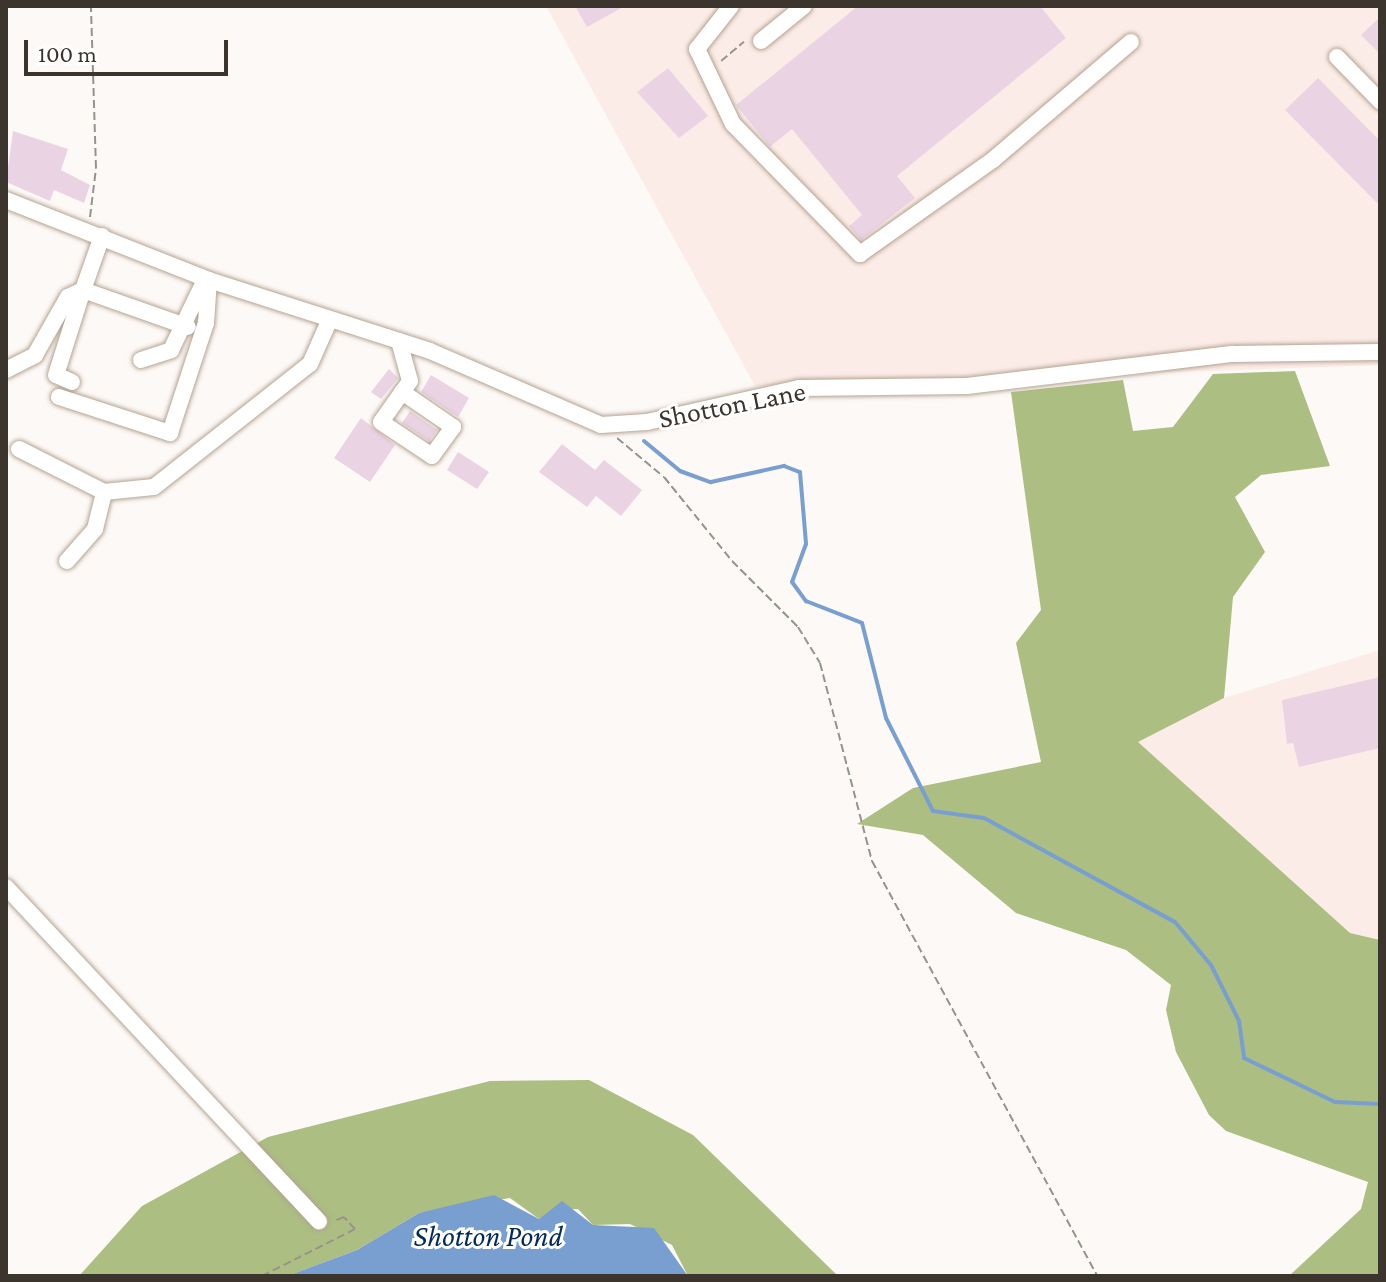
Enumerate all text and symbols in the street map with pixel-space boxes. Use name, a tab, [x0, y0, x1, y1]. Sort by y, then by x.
scale bar	[28, 24, 232, 74]
text: 100 m	[38, 40, 97, 67]
street label: Shotton Lane	[656, 374, 808, 436]
water label: Shotton Pond	[413, 1218, 563, 1254]

